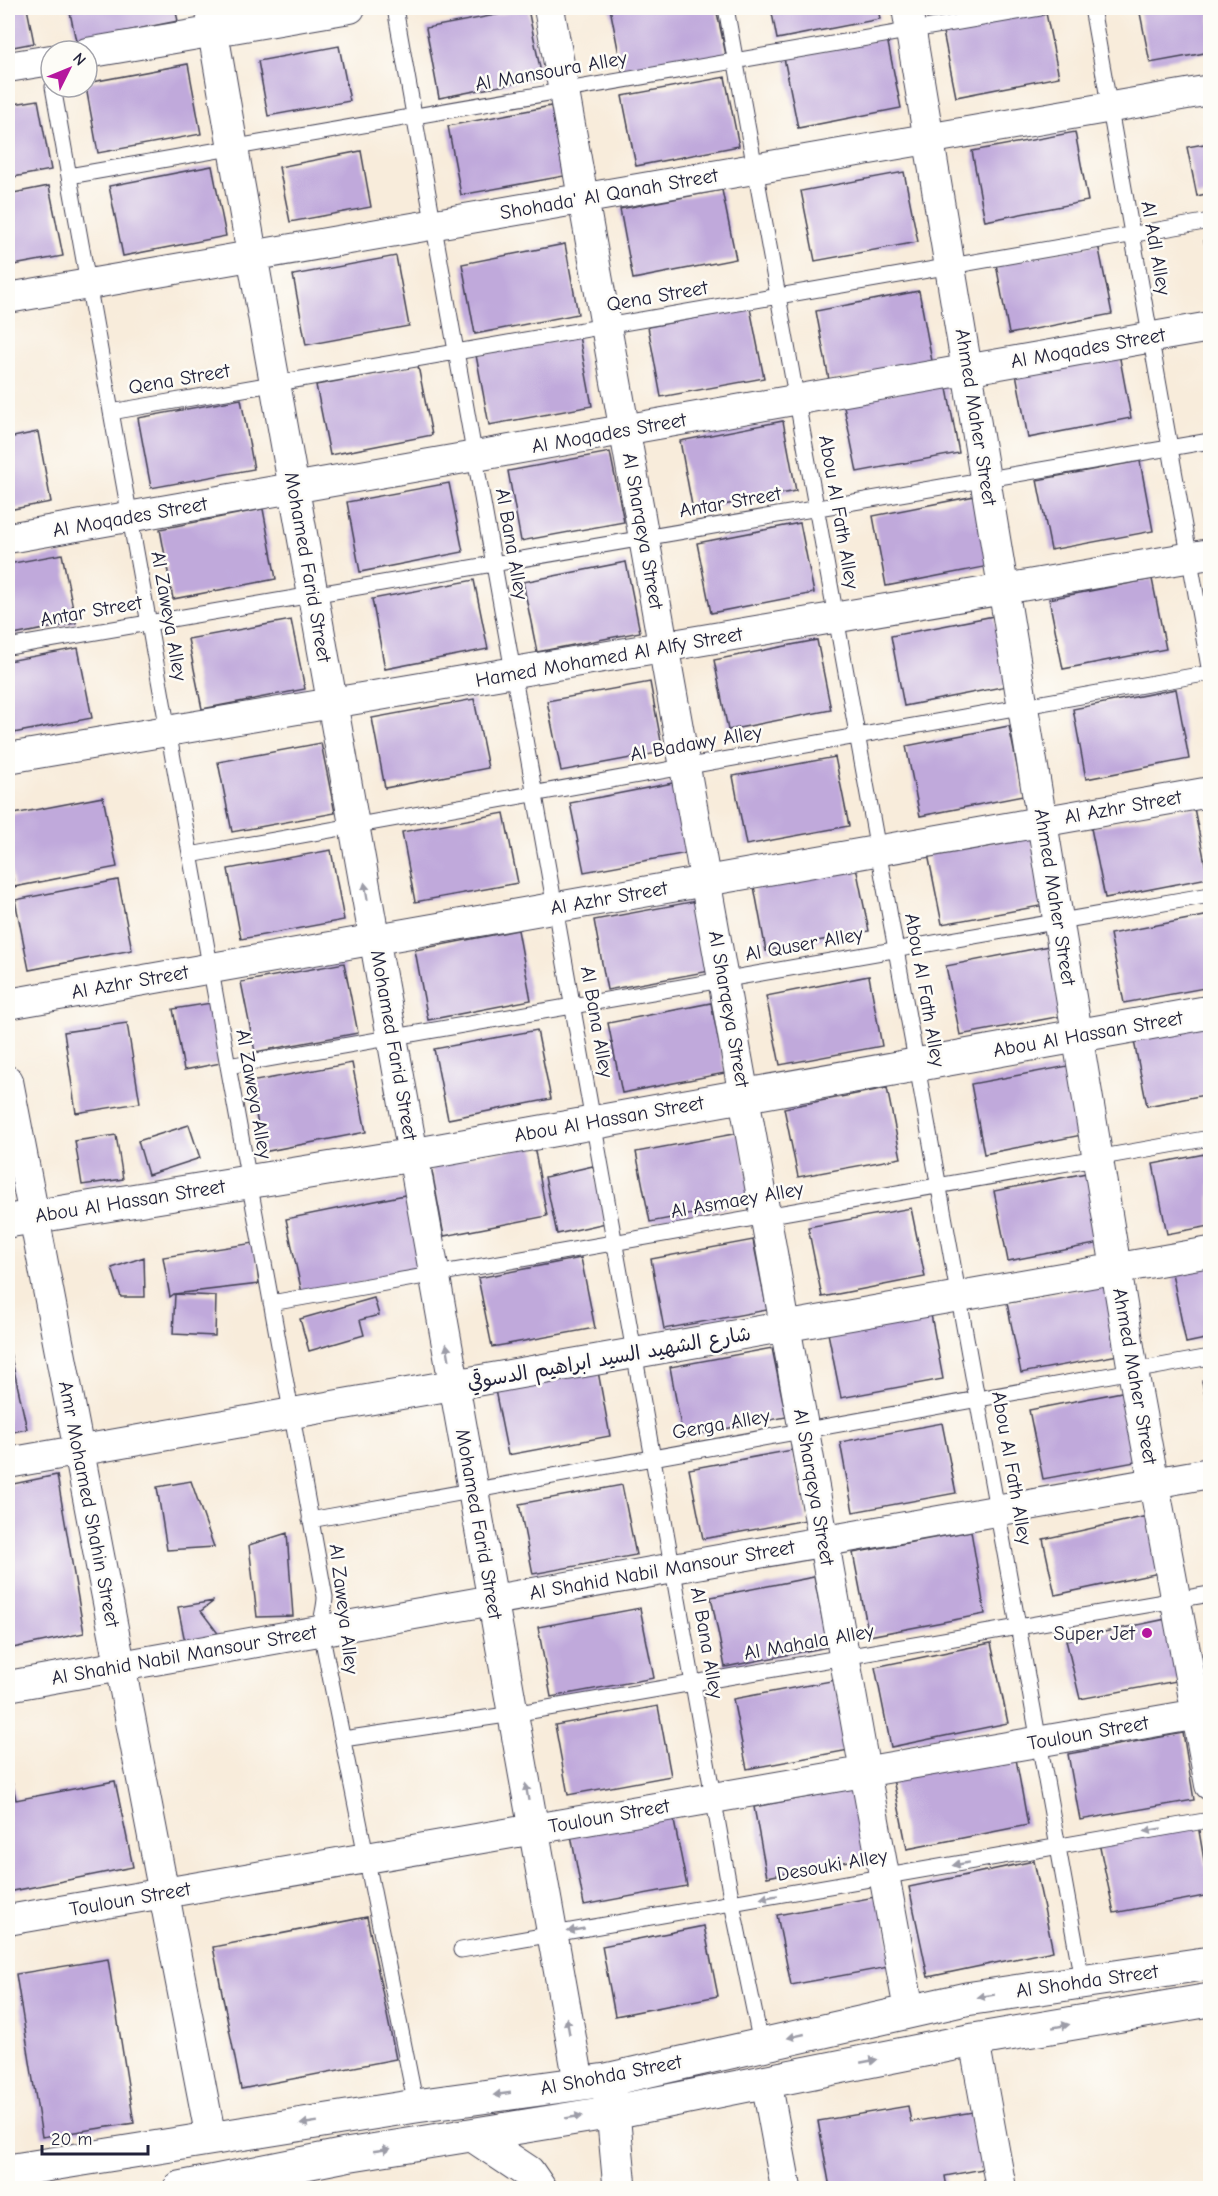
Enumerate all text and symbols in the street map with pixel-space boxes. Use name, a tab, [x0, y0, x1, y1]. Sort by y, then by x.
north arrow	[39, 39, 99, 99]
street label: Al Mansoura Alley	[473, 46, 629, 96]
text: N	[69, 49, 89, 69]
street label: Shohada' Al Qanah Street	[498, 163, 721, 225]
street label: Al Adl Alley	[1136, 199, 1176, 297]
street label: Qena Street	[605, 276, 711, 316]
street label: Al Moqades Street	[1009, 323, 1168, 373]
street label: Ahmed Maher Street	[951, 327, 1002, 508]
street label: Qena Street	[127, 359, 233, 399]
street label: Al Moqades Street	[530, 408, 689, 458]
street label: Abou Al Fath Alley	[814, 433, 864, 591]
street label: Al Sharqeya Street	[618, 451, 668, 612]
street label: Mohamed Farid Street	[280, 470, 336, 665]
street label: Antar Street	[677, 482, 784, 522]
street label: Al Bana Alley	[491, 486, 533, 602]
street label: Al Moqades Street	[51, 492, 210, 542]
street label: Al Zaweya Alley	[146, 549, 192, 683]
street label: Antar Street	[38, 591, 145, 631]
street label: Hamed Mohamed Al Alfy Street	[474, 622, 746, 692]
street label: Al Badawy Alley	[628, 720, 764, 766]
street label: Al Azhr Street	[1063, 785, 1185, 829]
street label: Ahmed Maher Street	[1030, 807, 1081, 988]
street label: Al Azhr Street	[549, 876, 671, 920]
one-way arrow	[361, 882, 370, 901]
street label: Abou Al Fath Alley	[900, 911, 950, 1069]
street label: Al Quser Alley	[743, 922, 865, 966]
street label: Al Sharqeya Street	[704, 929, 754, 1090]
street label: Mohamed Farid Street	[366, 948, 422, 1143]
street label: Al Azhr Street	[70, 960, 192, 1004]
street label: Al Bana Alley	[576, 964, 618, 1080]
street label: Abou Al Hassan Street	[991, 1006, 1186, 1062]
street label: Al Zaweya Alley	[231, 1027, 277, 1161]
street label: Abou Al Hassan Street	[512, 1091, 707, 1147]
street label: Abou Al Hassan Street	[33, 1174, 228, 1227]
street label: Al Asmaey Alley	[669, 1177, 805, 1223]
street label: Ahmed Maher Street	[1108, 1286, 1162, 1467]
street label: شارع الشهيد السيد ابراهيم الدسوقي	[465, 1320, 753, 1397]
one-way arrow	[443, 1343, 452, 1362]
street label: Amr Mohamed Shahin Street	[54, 1379, 124, 1630]
street label: Abou Al Fath Alley	[987, 1389, 1037, 1547]
street label: Gerga Alley	[670, 1404, 772, 1444]
street label: Al Sharqeya Street	[789, 1407, 839, 1568]
street label: Mohamed Farid Street	[451, 1427, 507, 1622]
street label: Al Shahid Nabil Mansour Street	[528, 1535, 798, 1605]
street label: Al Zaweya Alley	[325, 1542, 363, 1676]
street label: Al Bana Alley	[686, 1585, 728, 1701]
street label: Al Mahala Alley	[742, 1619, 876, 1665]
street label: Al Shahid Nabil Mansour Street	[50, 1620, 320, 1690]
place label: Super Jet	[1054, 1622, 1136, 1645]
marker: Super Jet	[1140, 1626, 1154, 1640]
street label: Touloun Street	[1026, 1711, 1152, 1755]
one-way arrow	[522, 1783, 531, 1802]
street label: Touloun Street	[547, 1794, 673, 1838]
one-way arrow	[1143, 1826, 1162, 1835]
street label: Desouki Alley	[775, 1844, 889, 1886]
one-way arrow	[951, 1860, 970, 1869]
street label: Touloun Street	[68, 1877, 194, 1921]
one-way arrow	[759, 1893, 778, 1902]
one-way arrow	[567, 1926, 586, 1935]
street label: Al Shohda Street	[1014, 1959, 1161, 2002]
one-way arrow	[977, 1991, 996, 2000]
one-way arrow	[564, 2016, 573, 2035]
one-way arrow	[1051, 2021, 1070, 2030]
one-way arrow	[786, 2032, 805, 2041]
street label: Al Shohda Street	[538, 2050, 685, 2100]
one-way arrow	[860, 2056, 879, 2065]
one-way arrow	[492, 2090, 511, 2099]
one-way arrow	[565, 2113, 584, 2122]
scale bar	[42, 2118, 148, 2156]
one-way arrow	[299, 2119, 318, 2128]
text: 20 m	[51, 2129, 92, 2150]
one-way arrow	[373, 2146, 392, 2155]

